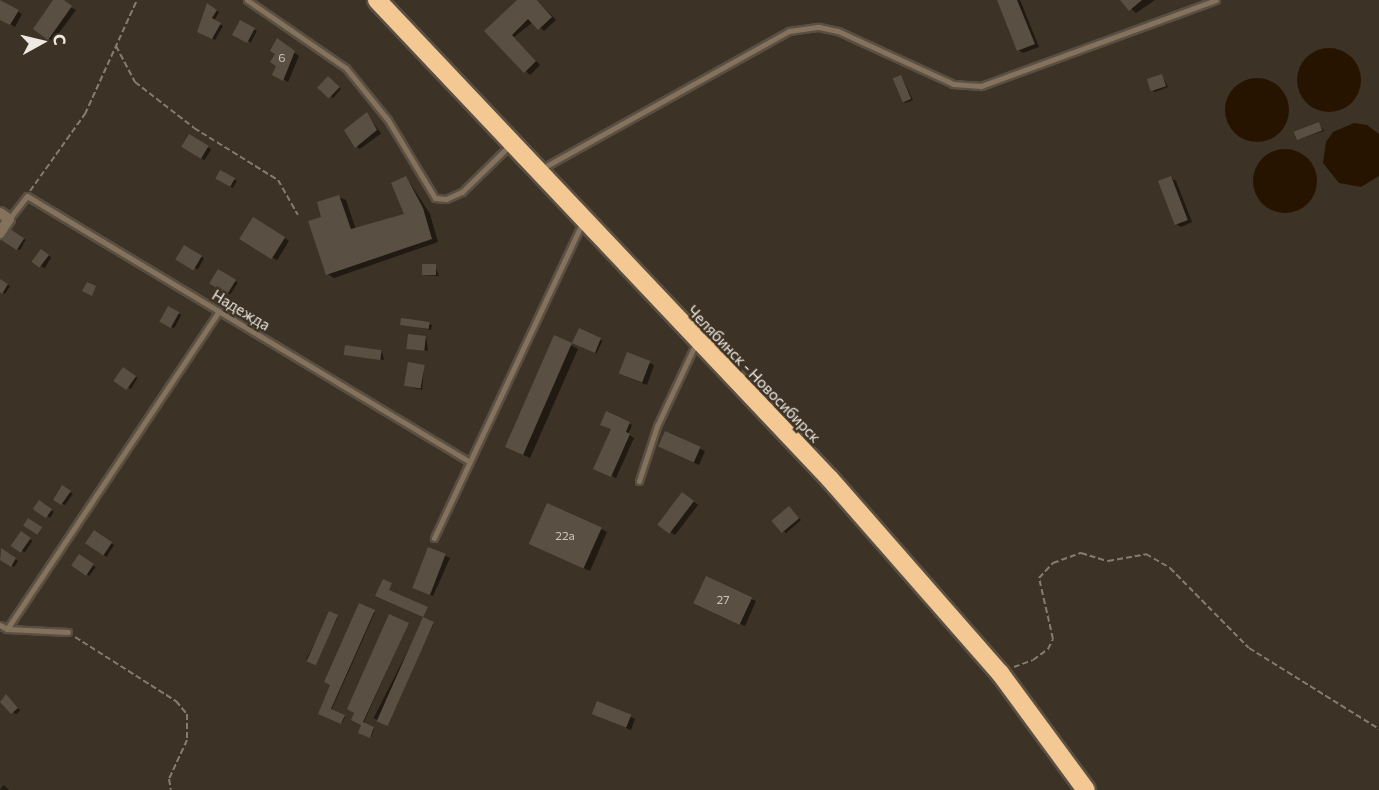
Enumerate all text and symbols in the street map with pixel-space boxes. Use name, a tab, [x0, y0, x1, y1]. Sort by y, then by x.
north arrow	[12, 12, 72, 72]
text: С	[50, 33, 70, 46]
house number: 6	[278, 51, 286, 65]
street label: Надежда	[209, 286, 273, 334]
street label: Челябинск - Новосибирск	[684, 302, 824, 446]
house number: 22а	[555, 529, 575, 543]
house number: 27	[717, 593, 729, 607]

